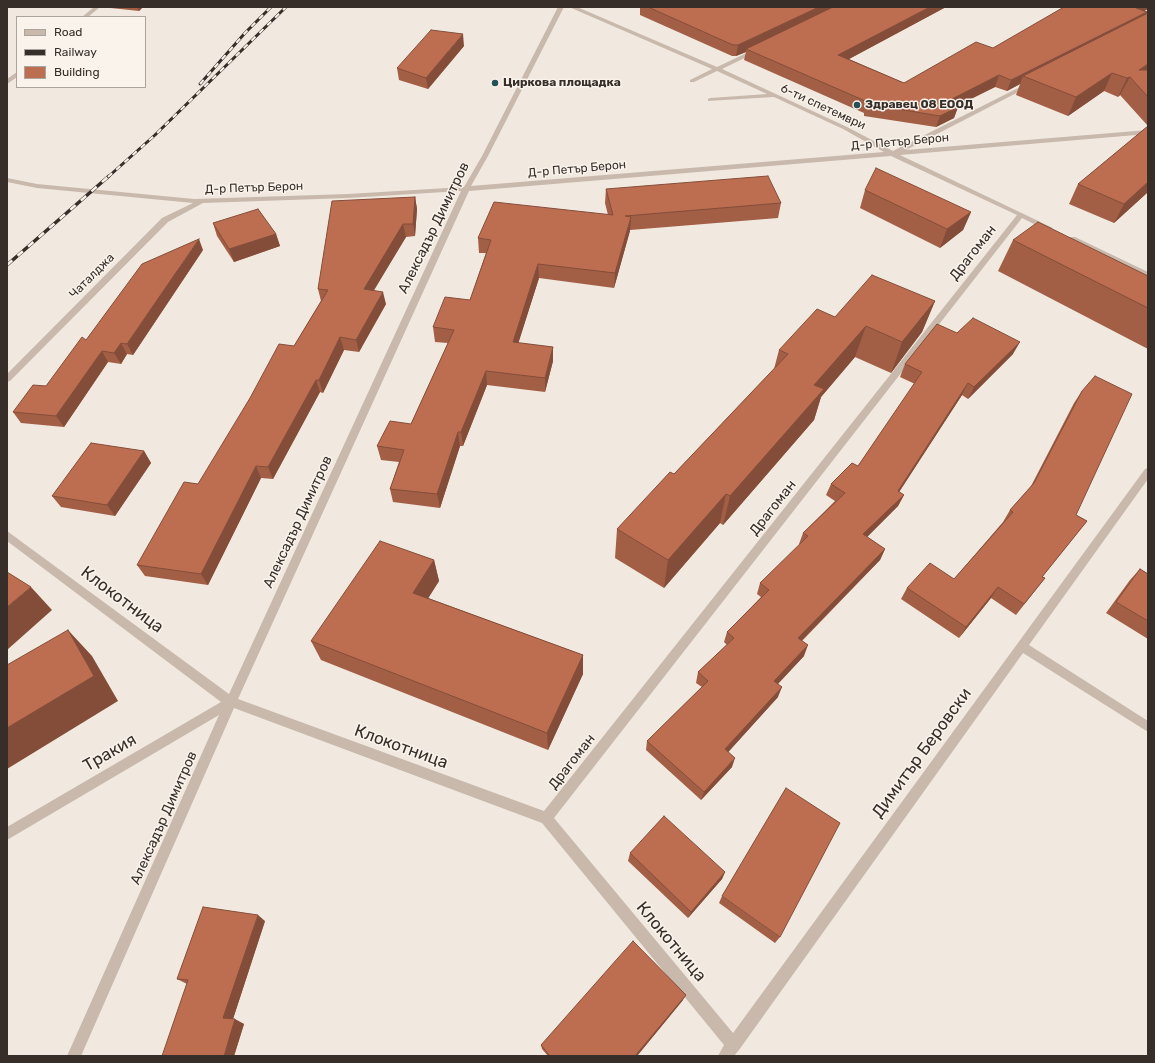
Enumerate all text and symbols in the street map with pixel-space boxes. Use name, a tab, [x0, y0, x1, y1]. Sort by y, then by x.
legend	[16, 16, 146, 88]
text: Road	[54, 25, 82, 39]
text: Railway	[54, 45, 97, 59]
text: Building	[54, 65, 100, 79]
place label: Циркова площадка	[503, 76, 621, 90]
marker: Циркова площадка	[490, 78, 500, 88]
street label: 6-ти спетември	[778, 81, 868, 133]
place label: Здравец 08 ЕООД	[865, 98, 973, 112]
marker: Здравец 08 ЕООД	[852, 100, 862, 110]
street label: Д-р Петър Берон	[850, 131, 950, 153]
street label: Д-р Петър Берон	[527, 158, 627, 180]
street label: Алексадър Димитров	[395, 160, 473, 296]
street label: Д-р Петър Берон	[205, 179, 303, 197]
street label: Драгоман	[946, 222, 1000, 284]
street label: Чаталджа	[67, 251, 117, 301]
street label: Алексадър Димитров	[260, 453, 336, 591]
street label: Драгоман	[746, 477, 800, 539]
street label: Клокотница	[77, 562, 167, 638]
street label: Димитър Беровски	[868, 684, 976, 822]
street label: Клокотница	[351, 721, 451, 773]
street label: Тракия	[80, 730, 140, 776]
street label: Драгоман	[545, 731, 599, 793]
street label: Алексадър Димитров	[127, 749, 201, 887]
street label: Клокотница	[632, 898, 710, 986]

